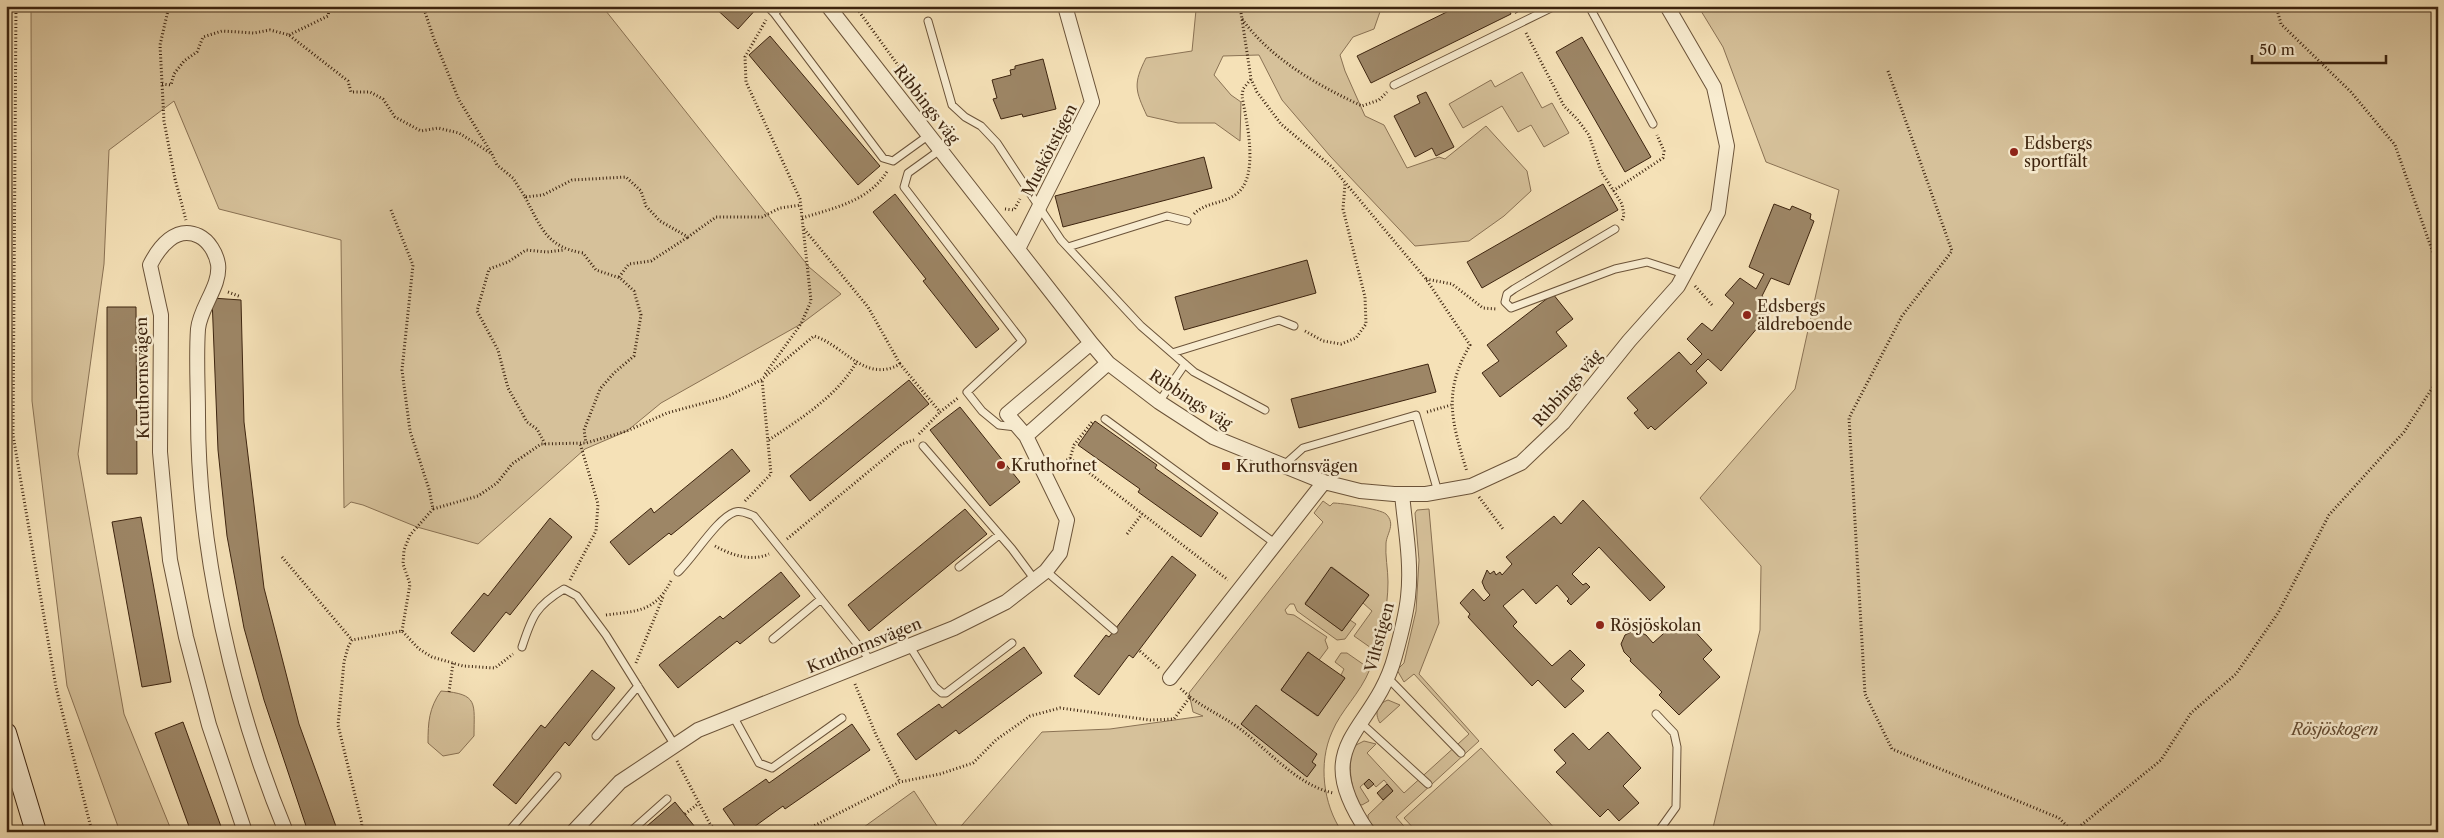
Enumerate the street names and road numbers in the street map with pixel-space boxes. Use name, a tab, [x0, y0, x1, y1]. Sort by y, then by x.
street label: Ribbings väg	[890, 60, 964, 148]
street label: Muskötstigen	[1017, 100, 1081, 200]
street label: Kruthornsvägen	[131, 317, 153, 439]
street label: Ribbings väg	[1528, 345, 1606, 430]
street label: Ribbings väg	[1146, 365, 1237, 434]
street label: Viltstigen	[1360, 600, 1398, 675]
street label: Kruthornsvägen	[804, 613, 924, 677]

